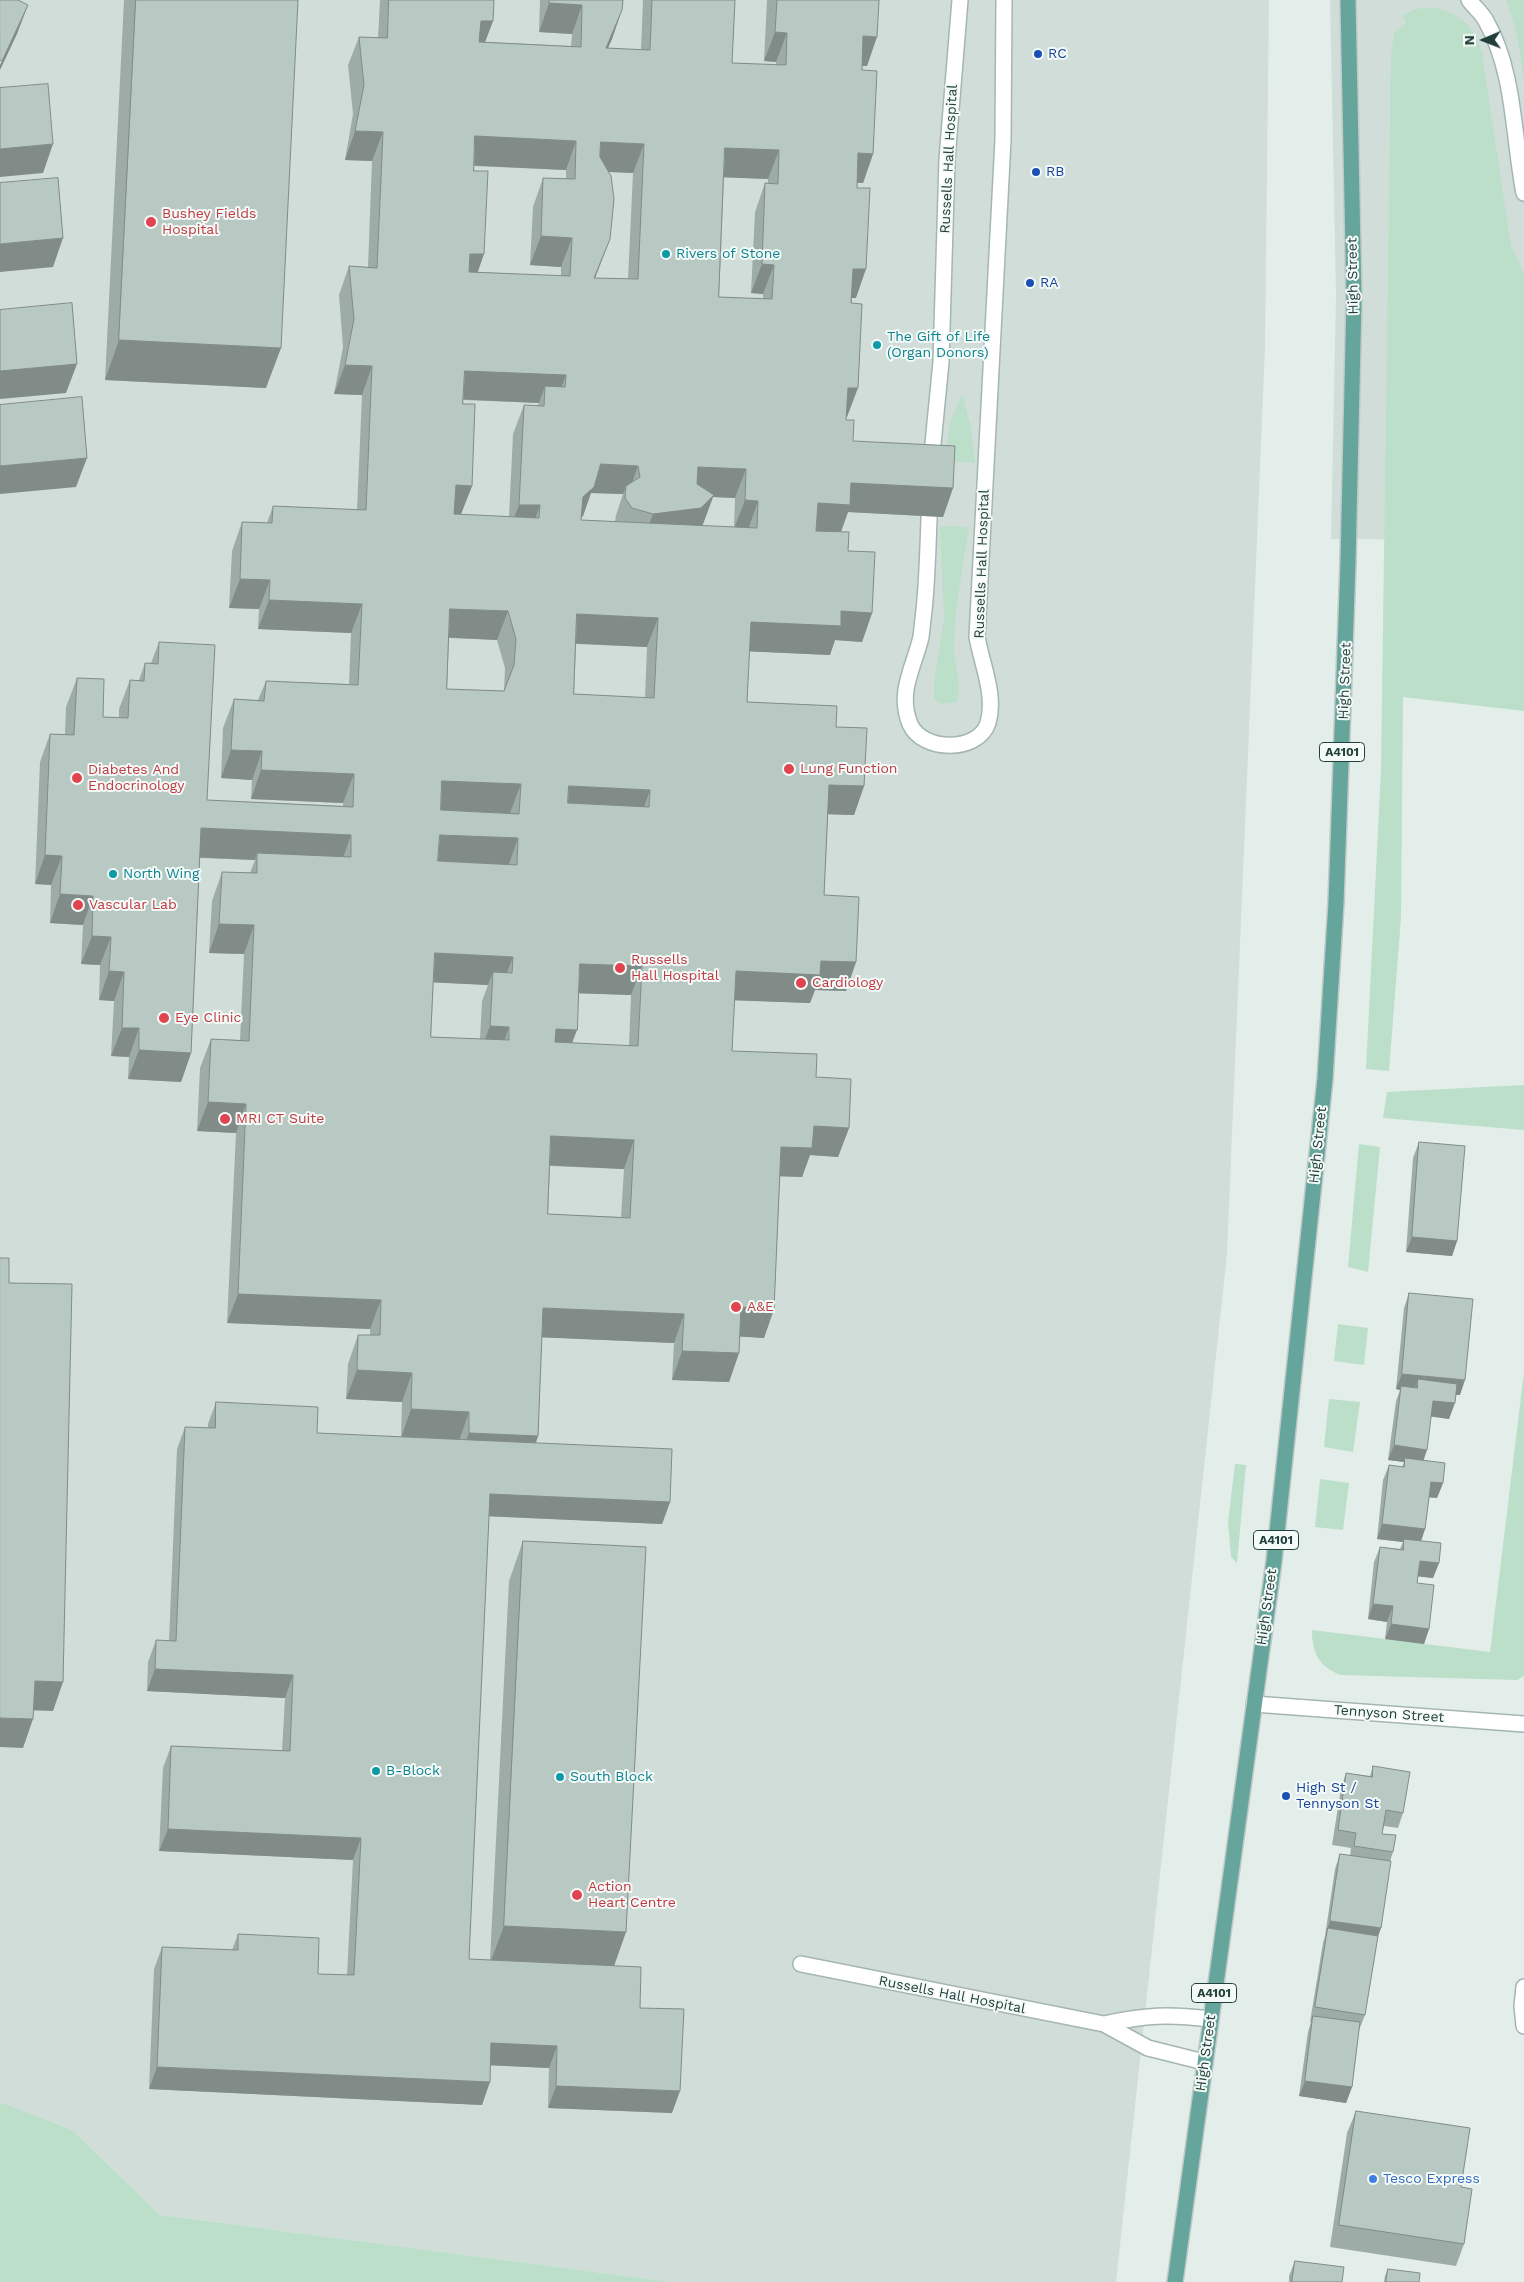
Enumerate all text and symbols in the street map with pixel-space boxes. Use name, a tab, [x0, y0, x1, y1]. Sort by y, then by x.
north arrow	[1459, 15, 1509, 65]
text: N	[1461, 35, 1477, 46]
place label: RC	[1048, 46, 1067, 62]
marker: RC	[1032, 48, 1044, 60]
street label: Russells Hall Hospital	[937, 84, 961, 234]
place label: RB	[1046, 164, 1064, 180]
marker: RB	[1030, 166, 1042, 178]
place label: Bushey Fields Hospital	[162, 206, 256, 238]
marker: Bushey Fields Hospital	[144, 215, 158, 229]
street label: High Street	[1344, 237, 1362, 315]
place label: Rivers of Stone	[676, 246, 780, 262]
marker: Rivers of Stone	[660, 248, 672, 260]
place label: RA	[1040, 275, 1059, 291]
marker: RA	[1024, 277, 1036, 289]
place label: The Gift of Life (Organ Donors)	[887, 329, 990, 362]
marker: The Gift of Life (Organ Donors)	[871, 339, 883, 351]
street label: Russells Hall Hospital	[971, 489, 993, 639]
street label: High Street	[1335, 642, 1355, 720]
road number: A4101	[1320, 742, 1364, 762]
place label: Lung Function	[800, 761, 897, 777]
place label: Diabetes And Endocrinology	[88, 762, 184, 794]
marker: Lung Function	[782, 762, 796, 776]
marker: Diabetes And Endocrinology	[70, 771, 84, 785]
place label: North Wing	[123, 866, 199, 882]
marker: North Wing	[107, 868, 119, 880]
place label: Vascular Lab	[89, 897, 177, 913]
marker: Vascular Lab	[71, 898, 85, 912]
place label: Russells Hall Hospital	[631, 952, 719, 984]
marker: Russells Hall Hospital	[613, 961, 627, 975]
place label: Cardiology	[812, 975, 883, 991]
marker: Cardiology	[794, 976, 808, 990]
place label: Eye Clinic	[175, 1010, 241, 1026]
marker: Eye Clinic	[157, 1011, 171, 1025]
street label: High Street	[1306, 1106, 1330, 1184]
place label: MRI CT Suite	[236, 1111, 324, 1127]
marker: MRI CT Suite	[218, 1112, 232, 1126]
place label: A&E	[747, 1299, 774, 1315]
marker: A&E	[729, 1300, 743, 1314]
road number: A4101	[1254, 1530, 1298, 1550]
street label: High Street	[1253, 1568, 1281, 1646]
street label: Tennyson Street	[1333, 1702, 1445, 1726]
place label: B-Block	[386, 1763, 440, 1779]
marker: B-Block	[370, 1765, 382, 1777]
place label: South Block	[570, 1769, 653, 1785]
marker: South Block	[554, 1771, 566, 1783]
place label: High St / Tennyson St	[1296, 1780, 1379, 1812]
marker: High St / Tennyson St	[1280, 1790, 1292, 1802]
place label: Action Heart Centre	[588, 1879, 676, 1911]
marker: Action Heart Centre	[570, 1888, 584, 1902]
street label: Russells Hall Hospital	[877, 1973, 1027, 2017]
road number: A4101	[1192, 1984, 1236, 2002]
street label: High Street	[1192, 2014, 1220, 2092]
place label: Tesco Express	[1383, 2171, 1480, 2187]
marker: Tesco Express	[1367, 2173, 1379, 2185]

